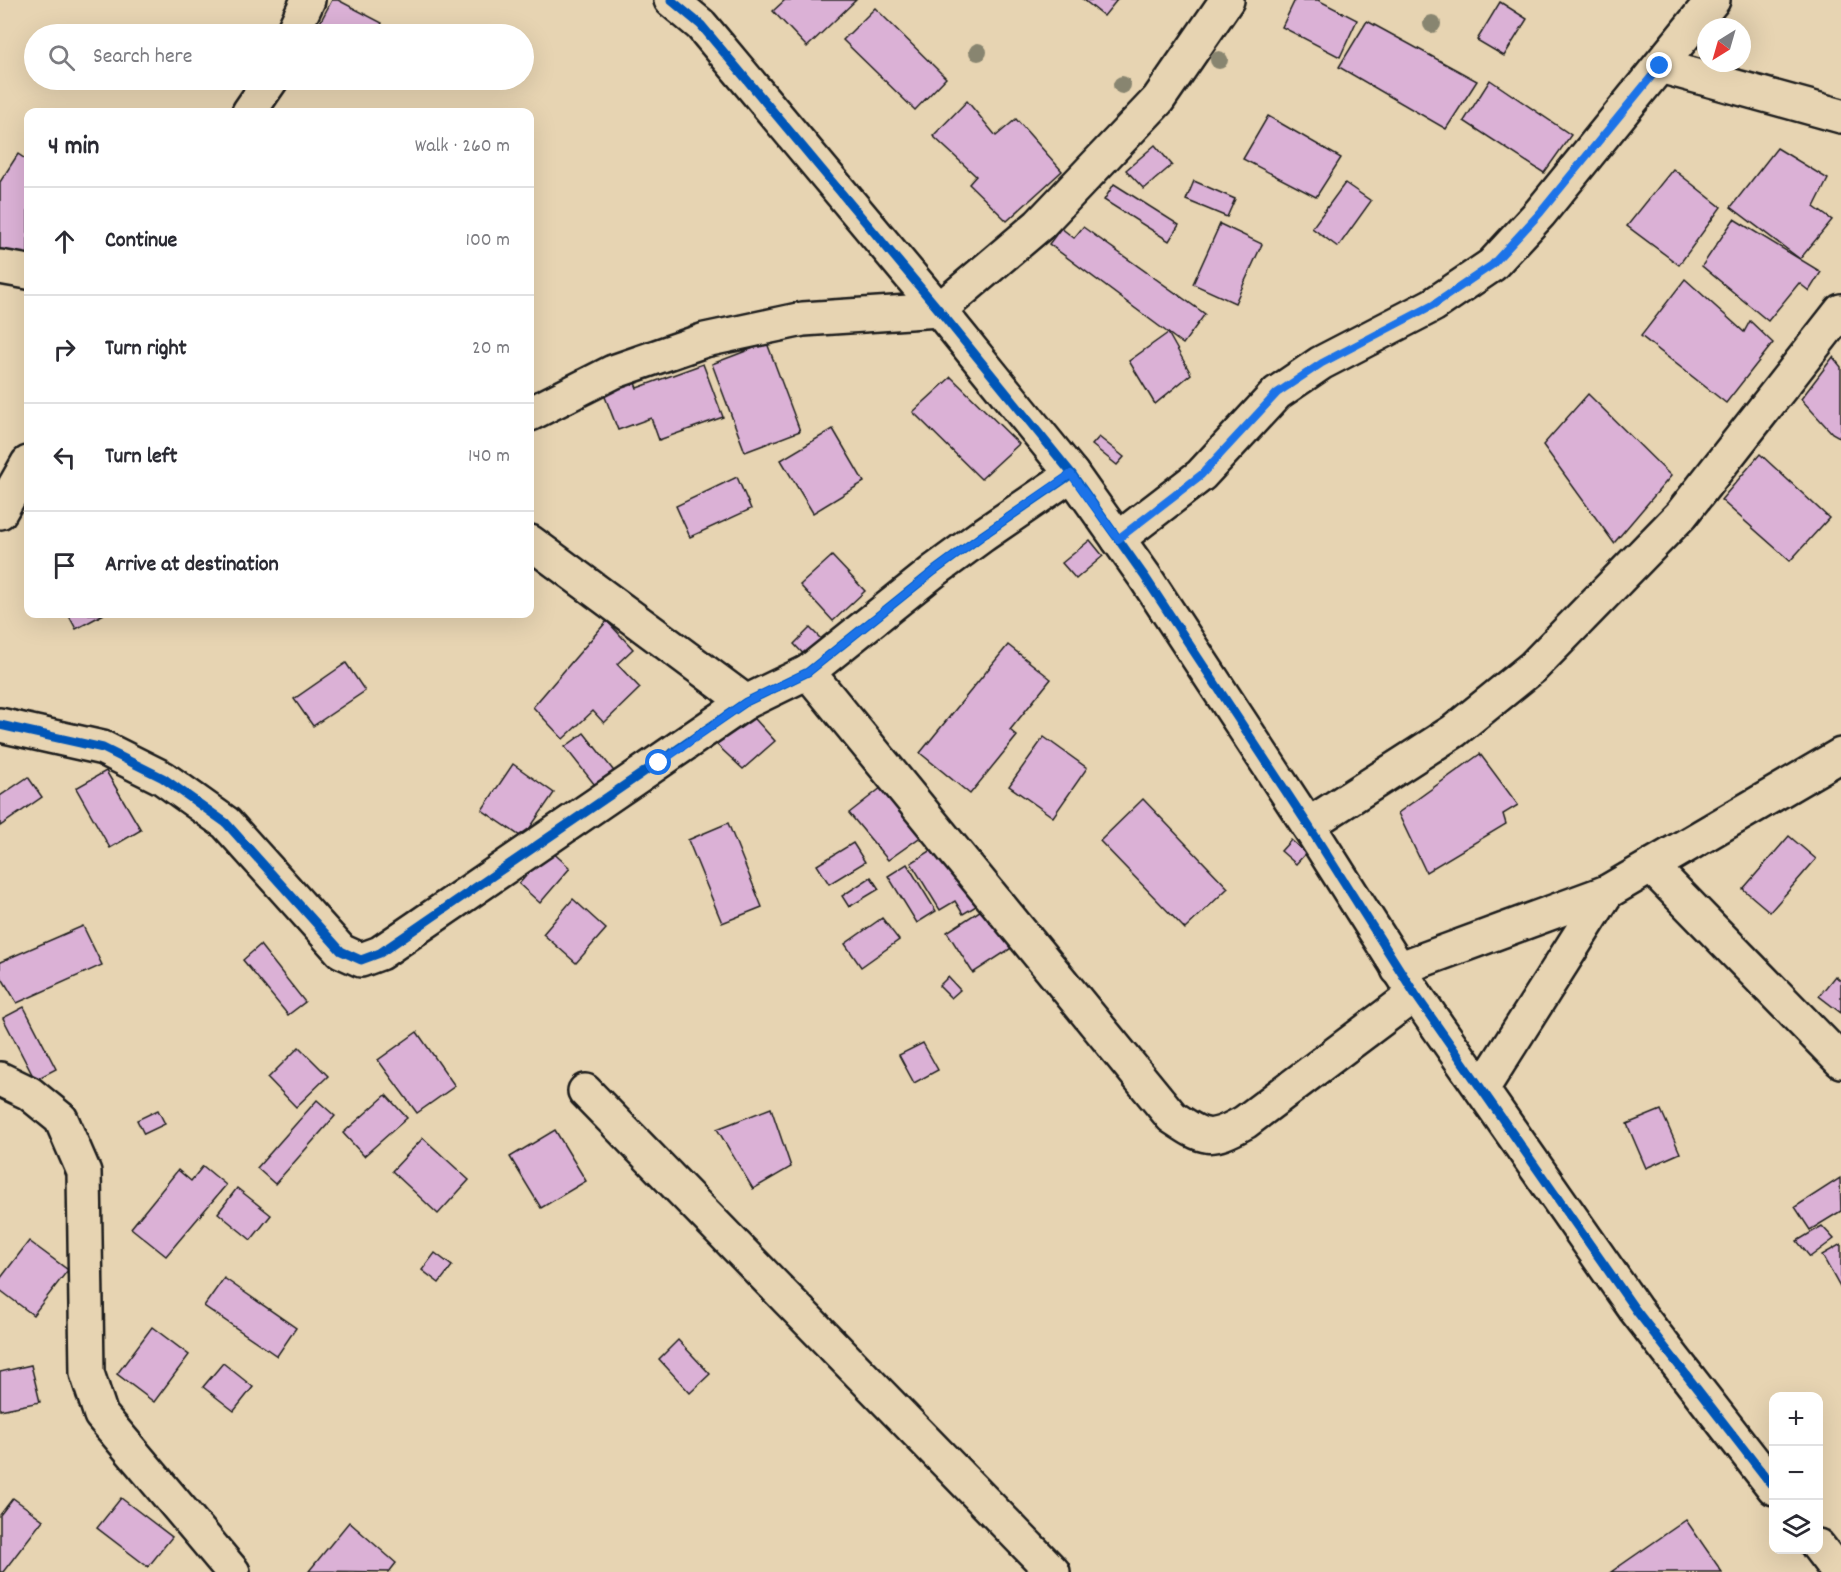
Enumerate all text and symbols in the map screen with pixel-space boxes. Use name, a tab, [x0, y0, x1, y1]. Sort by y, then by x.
north arrow	[1697, 18, 1751, 72]
search box	[24, 24, 534, 90]
icon: search	[45, 41, 78, 74]
text: Search here	[93, 42, 192, 73]
route end	[1646, 52, 1672, 78]
text: 4 min	[48, 129, 99, 166]
text: Walk · 260 m	[415, 133, 510, 161]
icon: ahead	[48, 225, 81, 258]
text: Continue	[105, 226, 177, 257]
text: 100 m	[466, 227, 510, 255]
icon: right	[48, 333, 81, 366]
text: Turn right	[105, 334, 187, 365]
text: 20 m	[472, 335, 510, 363]
icon: left	[48, 441, 81, 474]
text: Turn left	[105, 442, 177, 473]
text: 140 m	[468, 443, 510, 471]
icon: arrive	[48, 549, 81, 582]
text: Arrive at destination	[105, 550, 279, 581]
route start	[645, 749, 671, 775]
map controls	[1769, 1392, 1823, 1554]
button: +	[1769, 1392, 1823, 1446]
button: −	[1769, 1446, 1823, 1500]
button: layers	[1769, 1500, 1823, 1554]

